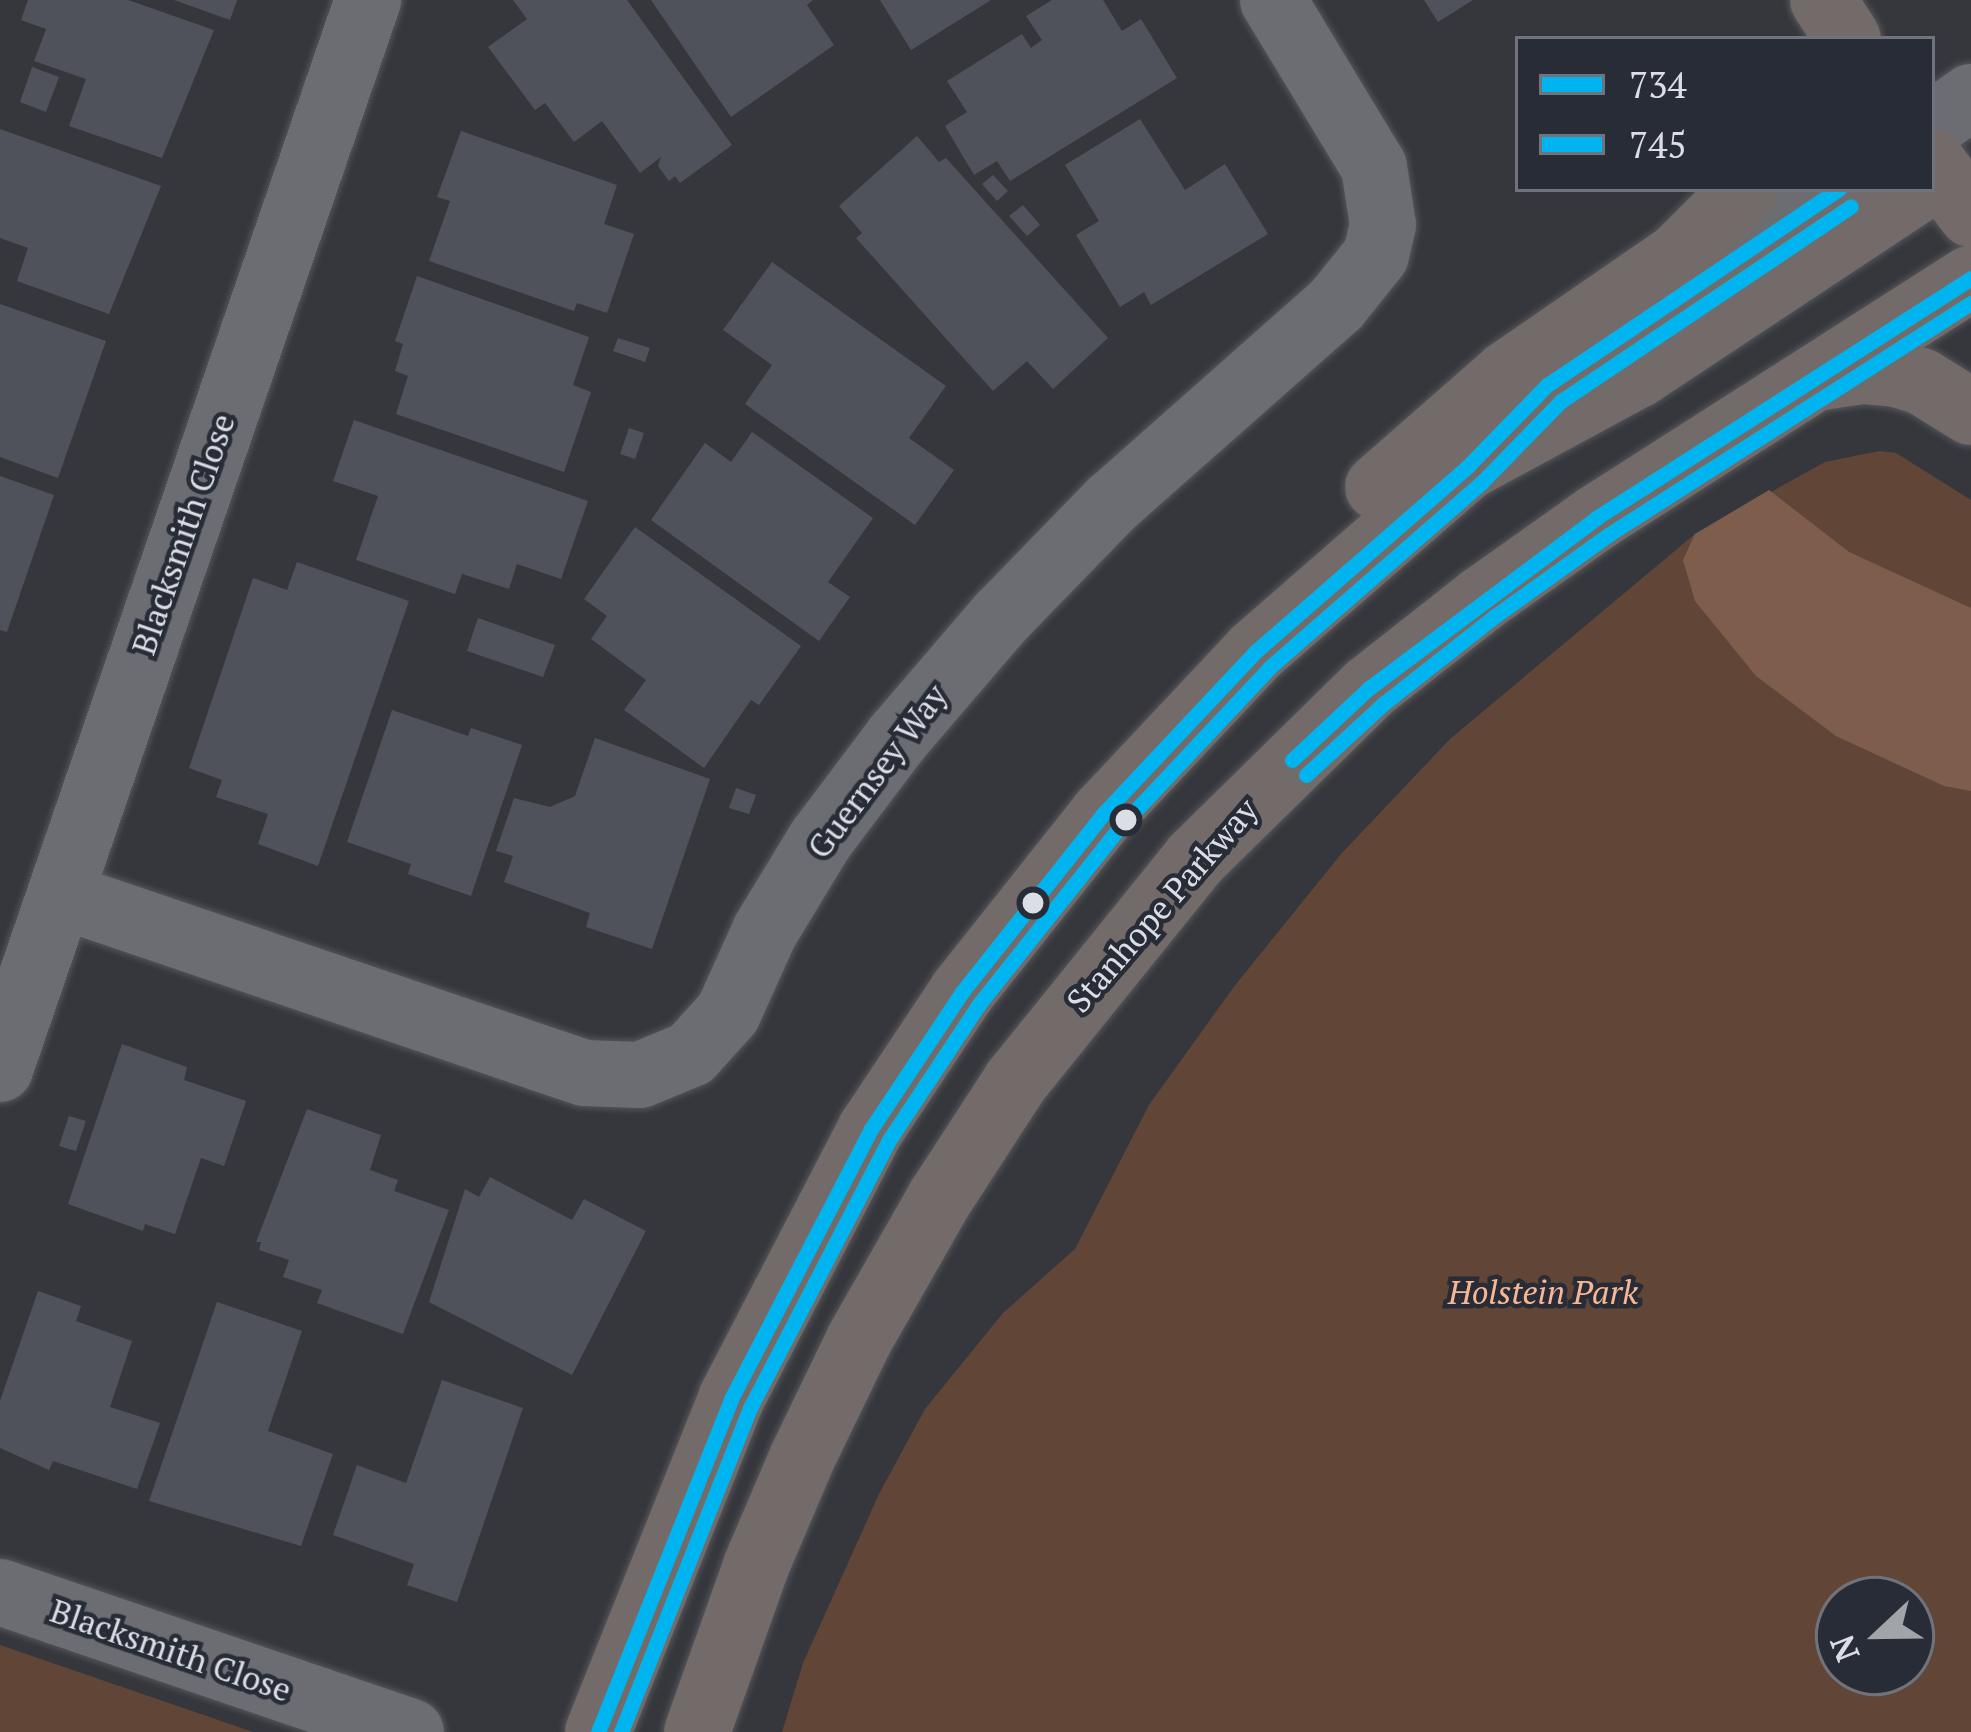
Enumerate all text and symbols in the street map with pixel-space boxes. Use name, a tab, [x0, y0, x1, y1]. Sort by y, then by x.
legend	[1515, 36, 1935, 192]
text: 734	[1629, 61, 1687, 108]
text: 745	[1629, 121, 1687, 168]
street label: Blacksmith Close	[123, 408, 243, 660]
street label: Guernsey Way	[799, 676, 955, 866]
street label: Stanhope Parkway	[1058, 790, 1266, 1020]
unlabelled marker	[1115, 809, 1137, 831]
unlabelled marker	[1022, 892, 1044, 914]
park label: Holstein Park	[1448, 1272, 1638, 1312]
north arrow	[1815, 1576, 1935, 1696]
street label: Blacksmith Close	[45, 1590, 297, 1710]
text: N	[1819, 1629, 1869, 1668]

